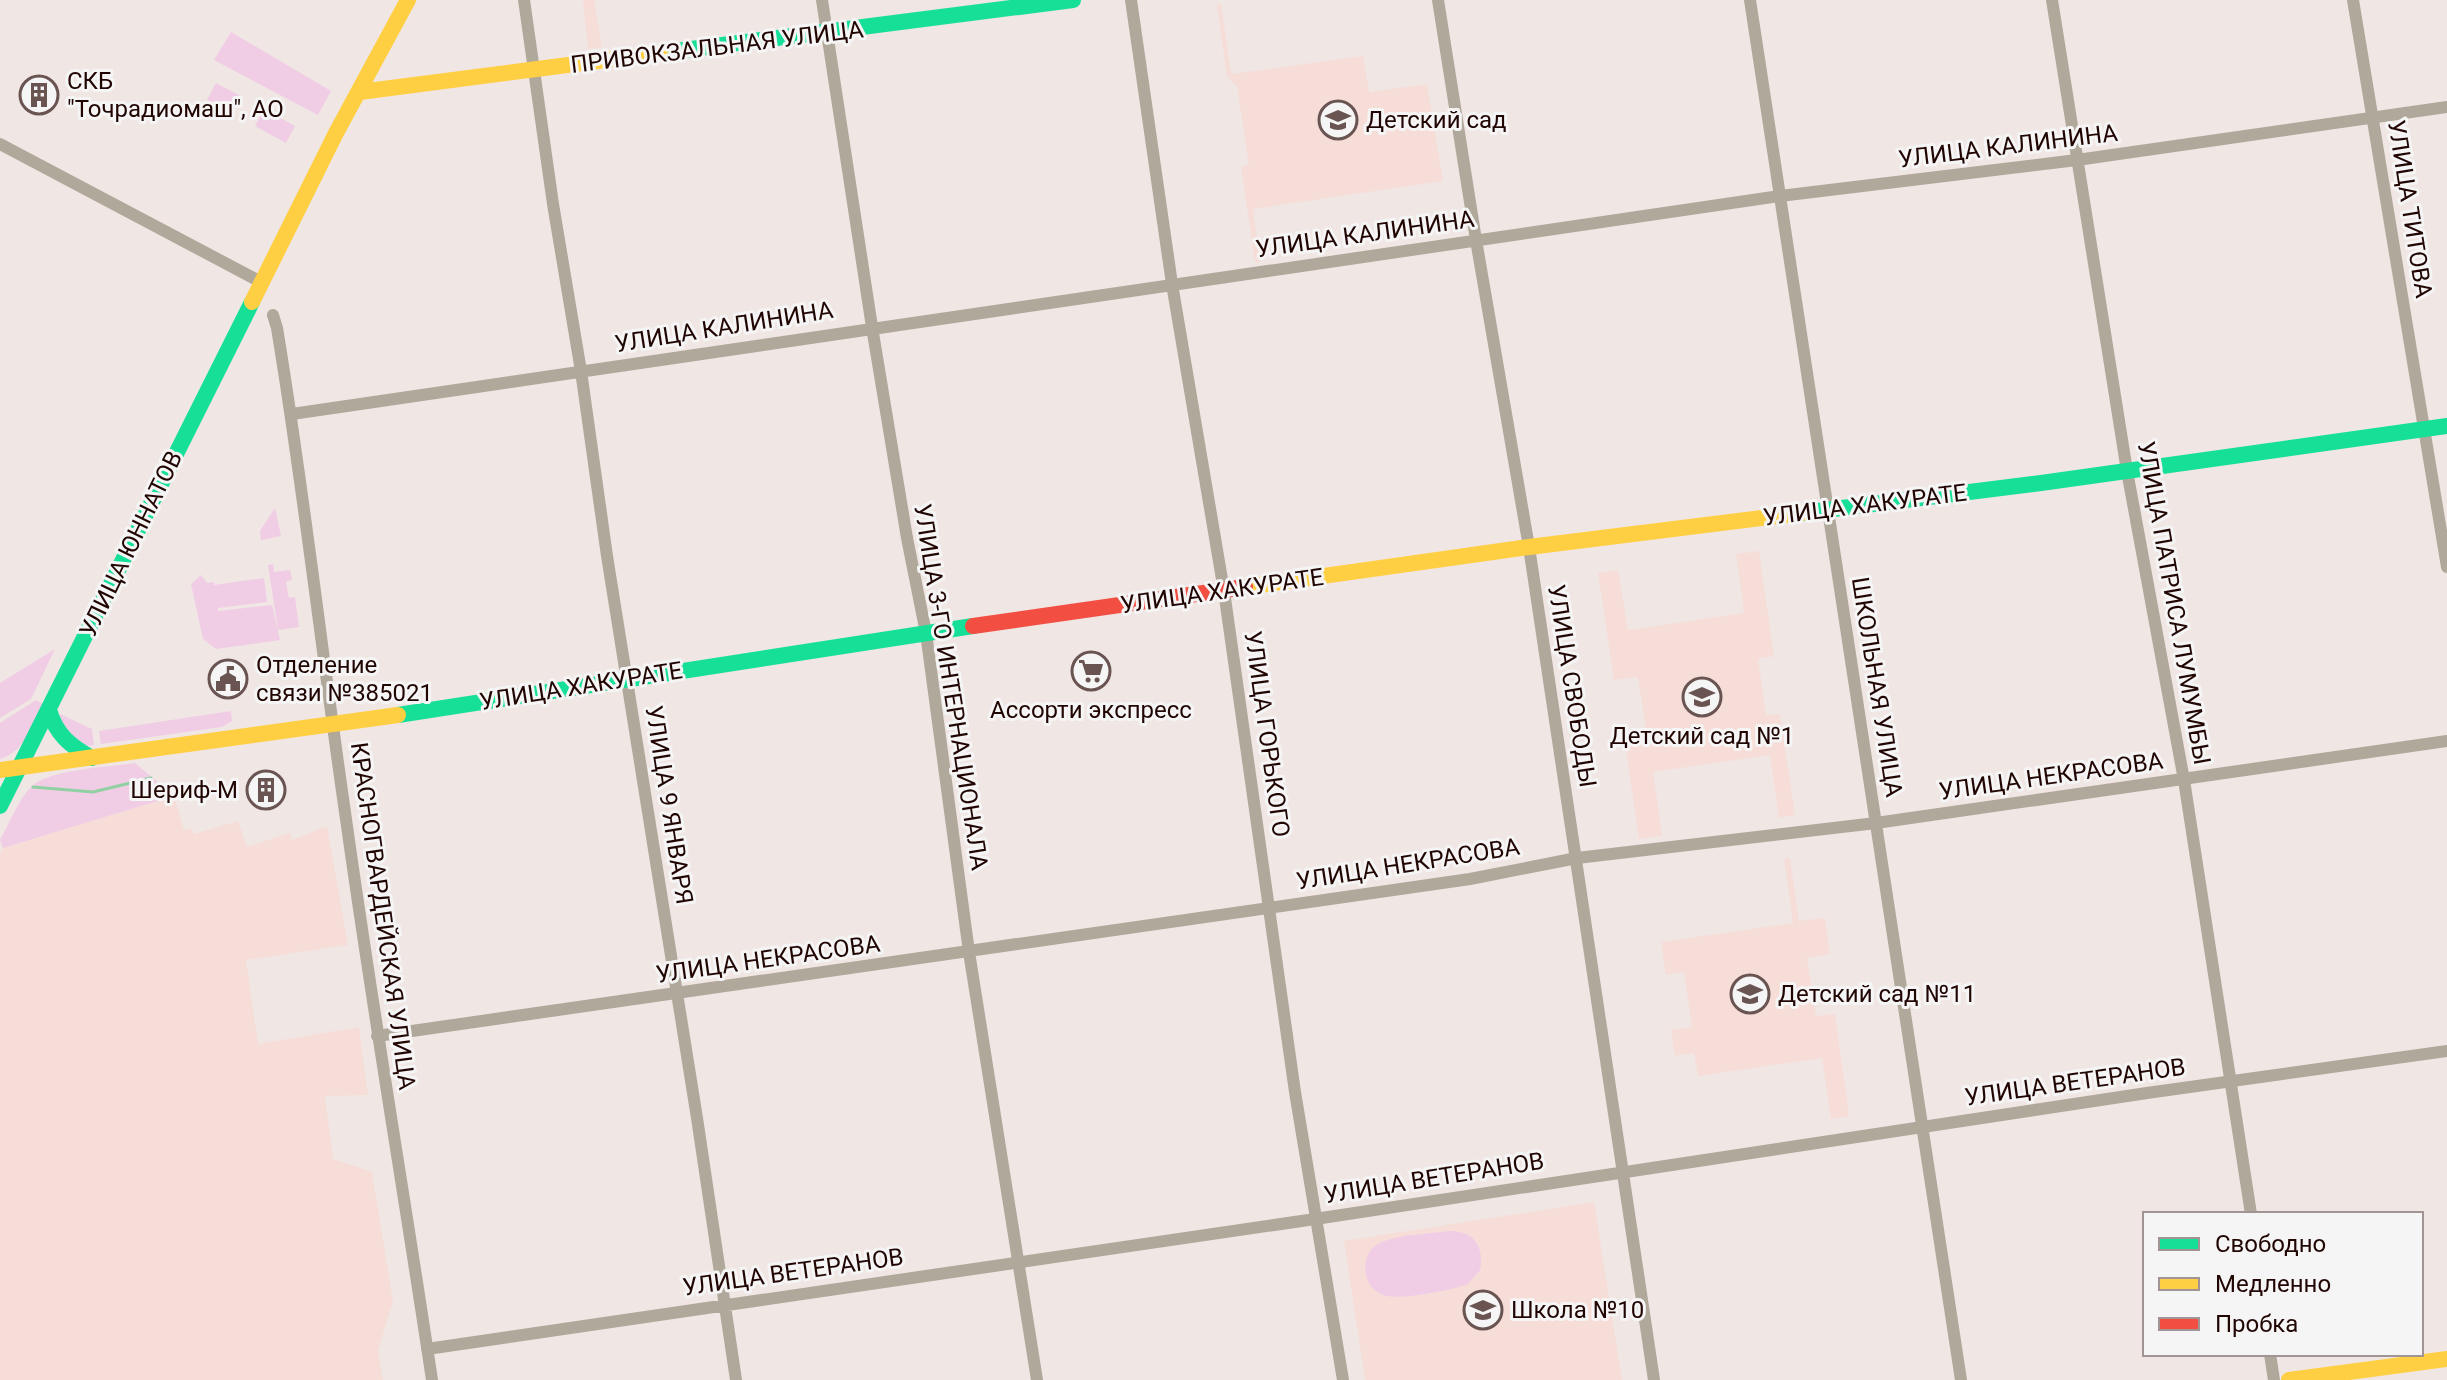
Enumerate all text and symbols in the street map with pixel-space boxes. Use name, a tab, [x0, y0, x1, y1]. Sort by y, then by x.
street label: ПРИВОКЗАЛЬНАЯ УЛИЦА	[569, 15, 865, 79]
place label: СКБ "Точрадиомаш", АО	[67, 67, 284, 123]
building icon: СКБ "Точрадиомаш", АО	[18, 74, 60, 116]
school or university icon: Детский сад	[1317, 99, 1359, 141]
place label: Детский сад	[1366, 106, 1507, 134]
street label: УЛИЦА ТИТОВА	[2382, 118, 2438, 300]
street label: УЛИЦА КАЛИНИНА	[1897, 119, 2120, 173]
street label: УЛИЦА КАЛИНИНА	[1254, 205, 1476, 263]
street label: УЛИЦА КАЛИНИНА	[613, 296, 835, 358]
street label: УЛИЦА ПАТРИСА ЛУМУМБЫ	[2132, 439, 2216, 767]
street label: УЛИЦА ЮННАТОВ	[74, 446, 188, 642]
street label: УЛИЦА ХАКУРАТЕ	[1762, 479, 1968, 531]
street label: УЛИЦА 3-ГО ИНТЕРНАЦИОНАЛА	[908, 502, 994, 872]
street label: УЛИЦА ХАКУРАТЕ	[1119, 563, 1325, 619]
street label: ШКОЛЬНАЯ УЛИЦА	[1846, 575, 1908, 799]
street label: УЛИЦА СВОБОДЫ	[1542, 583, 1602, 789]
street label: УЛИЦА ГОРЬКОГО	[1239, 629, 1295, 839]
supermarket icon: Ассорти экспресс	[1070, 650, 1112, 692]
place label: Отделение связи №385021	[256, 651, 433, 707]
street label: УЛИЦА ХАКУРАТЕ	[478, 656, 684, 716]
public building icon: Отделение связи №385021	[207, 658, 249, 700]
school or university icon: Детский сад №1	[1681, 676, 1723, 718]
place label: Ассорти экспресс	[990, 696, 1192, 724]
street label: УЛИЦА 9 ЯНВАРЯ	[639, 704, 699, 906]
place label: Детский сад №1	[1610, 722, 1794, 750]
street label: КРАСНОГВАРДЕЙСКАЯ УЛИЦА	[345, 740, 421, 1092]
street label: УЛИЦА НЕКРАСОВА	[1937, 746, 2165, 806]
building icon: Шериф-М	[245, 769, 287, 811]
place label: Шериф-М	[130, 776, 238, 804]
street label: УЛИЦА НЕКРАСОВА	[1294, 832, 1522, 895]
street label: УЛИЦА НЕКРАСОВА	[654, 929, 882, 989]
school or university icon: Детский сад №11	[1729, 973, 1771, 1015]
place label: Детский сад №11	[1778, 980, 1976, 1008]
street label: УЛИЦА ВЕТЕРАНОВ	[1963, 1053, 2187, 1111]
street label: УЛИЦА ВЕТЕРАНОВ	[1322, 1147, 1546, 1209]
legend	[2143, 1212, 2423, 1356]
text: Свободно	[2215, 1230, 2326, 1258]
street label: УЛИЦА ВЕТЕРАНОВ	[681, 1243, 905, 1301]
text: Медленно	[2215, 1270, 2331, 1298]
school or university icon: Школа №10	[1462, 1289, 1504, 1331]
place label: Школа №10	[1511, 1296, 1644, 1324]
text: Пробка	[2215, 1310, 2298, 1338]

